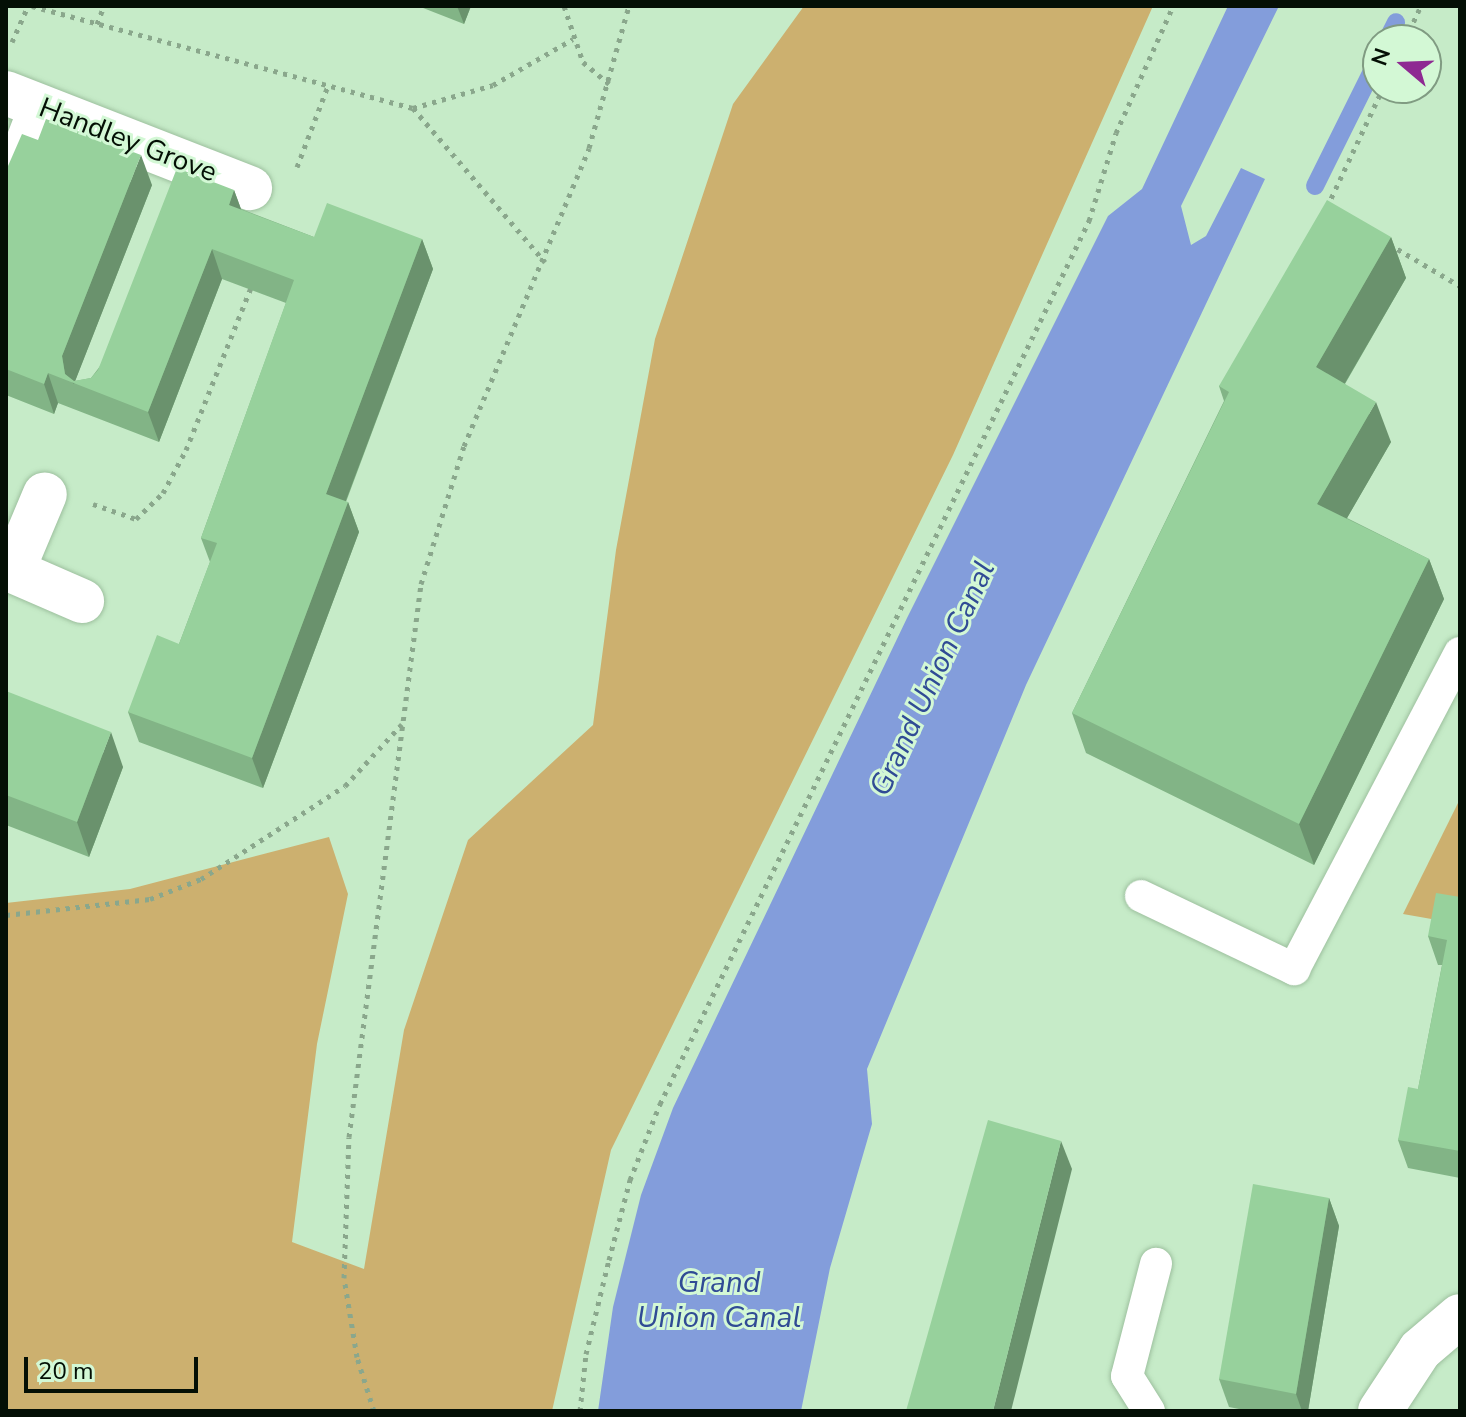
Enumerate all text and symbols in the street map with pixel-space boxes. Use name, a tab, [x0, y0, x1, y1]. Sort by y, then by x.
north arrow	[1362, 24, 1442, 104]
text: N	[1364, 44, 1398, 70]
street label: Handley Grove	[34, 91, 222, 189]
water label: Grand Union Canal	[863, 556, 1003, 802]
water label: Grand Union Canal	[637, 1265, 801, 1336]
scale bar	[28, 1341, 202, 1391]
text: 20 m	[38, 1355, 94, 1387]

